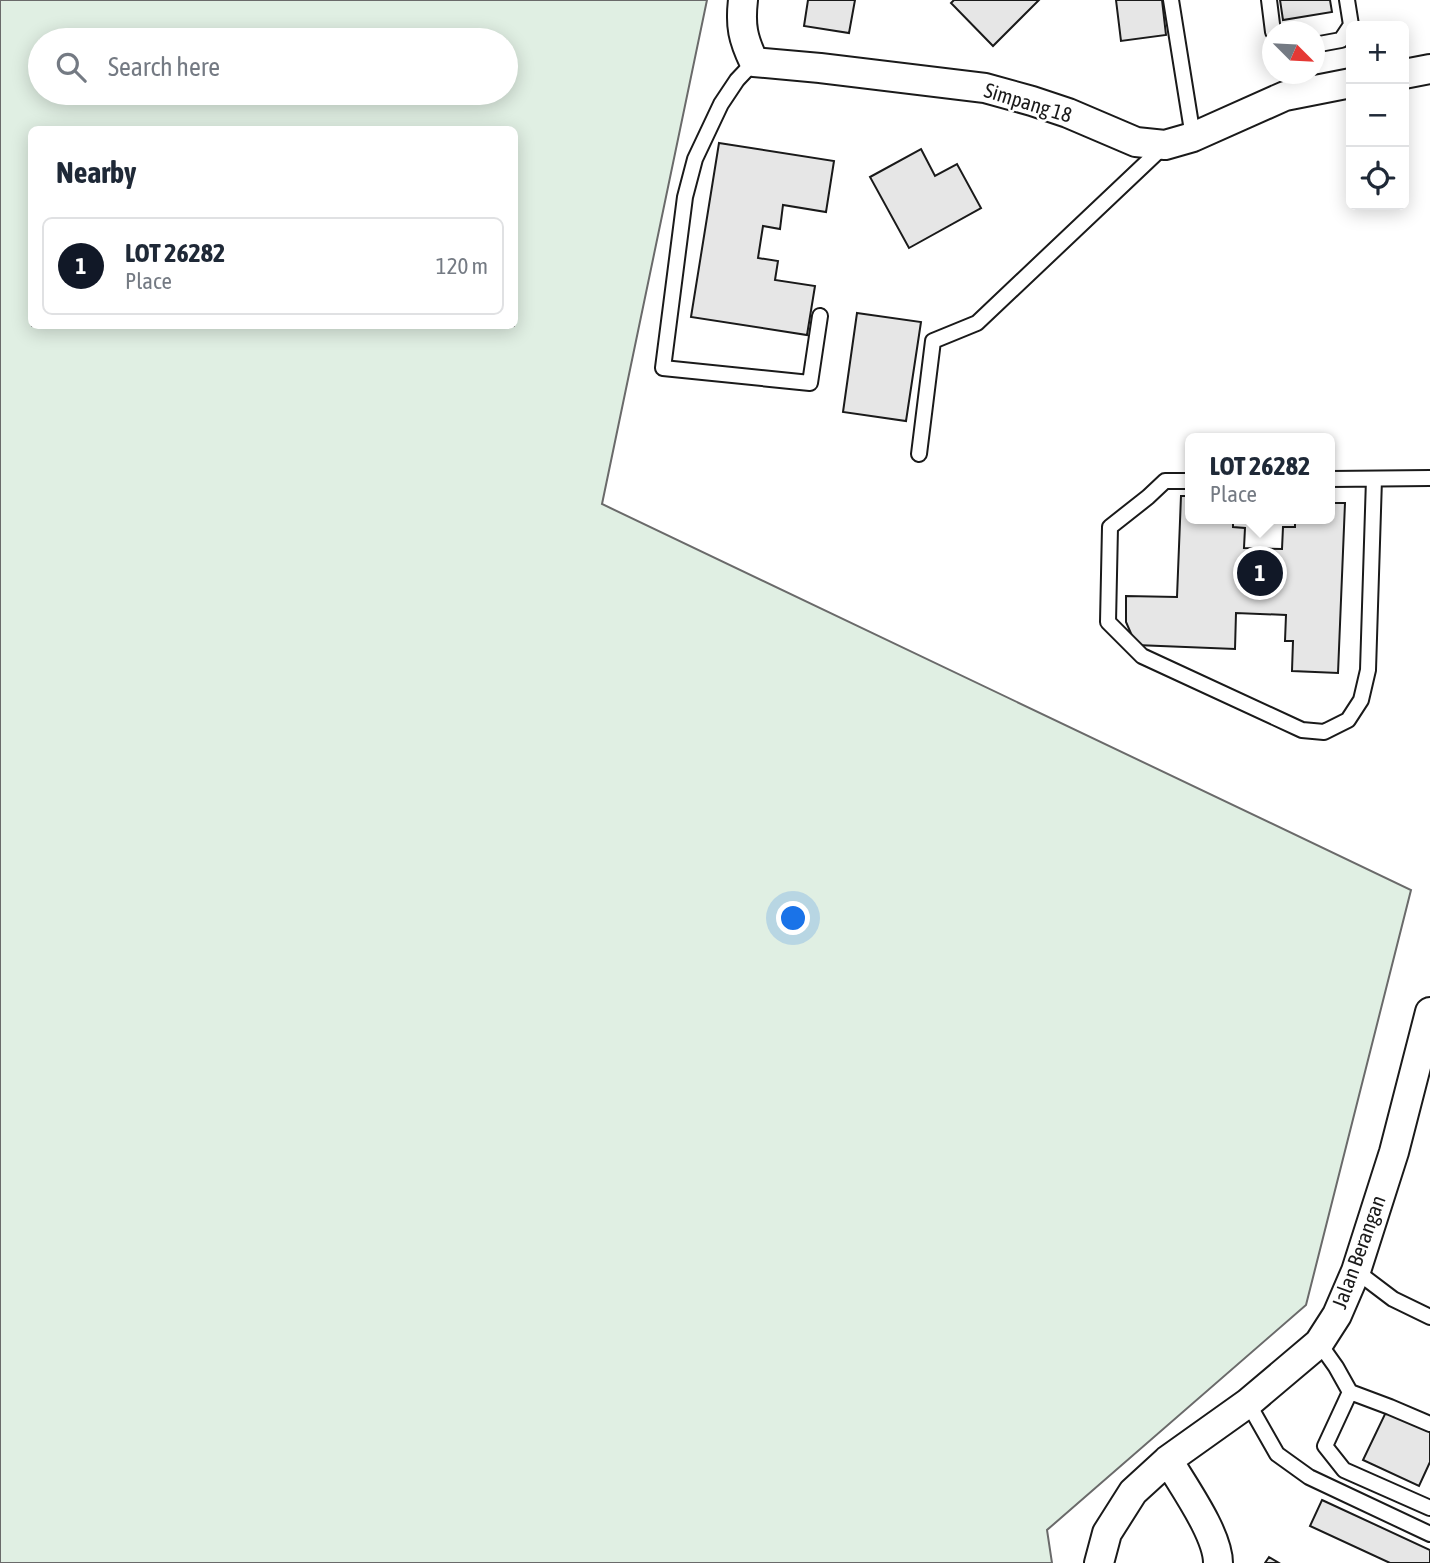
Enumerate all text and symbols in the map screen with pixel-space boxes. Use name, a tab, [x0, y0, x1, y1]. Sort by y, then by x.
north arrow	[1262, 21, 1325, 84]
map controls	[1346, 21, 1409, 210]
button: +	[1346, 21, 1409, 84]
search box	[28, 28, 518, 105]
icon: search	[52, 48, 90, 86]
text: Search here	[108, 52, 220, 82]
street label: Simpang 18	[982, 77, 1075, 127]
button: −	[1346, 84, 1409, 147]
button: locate	[1346, 147, 1409, 210]
text: Nearby	[56, 155, 136, 189]
text: LOT 26282	[125, 238, 225, 268]
text: 1	[76, 253, 86, 279]
text: 120 m	[436, 253, 488, 279]
text: Place	[125, 268, 172, 294]
popup	[1185, 433, 1335, 524]
text: LOT 26282	[1210, 451, 1310, 481]
text: Place	[1210, 481, 1257, 507]
pin: 1	[1237, 547, 1283, 599]
your location	[776, 901, 810, 935]
street label: Jalan Berangan	[1326, 1192, 1390, 1312]

